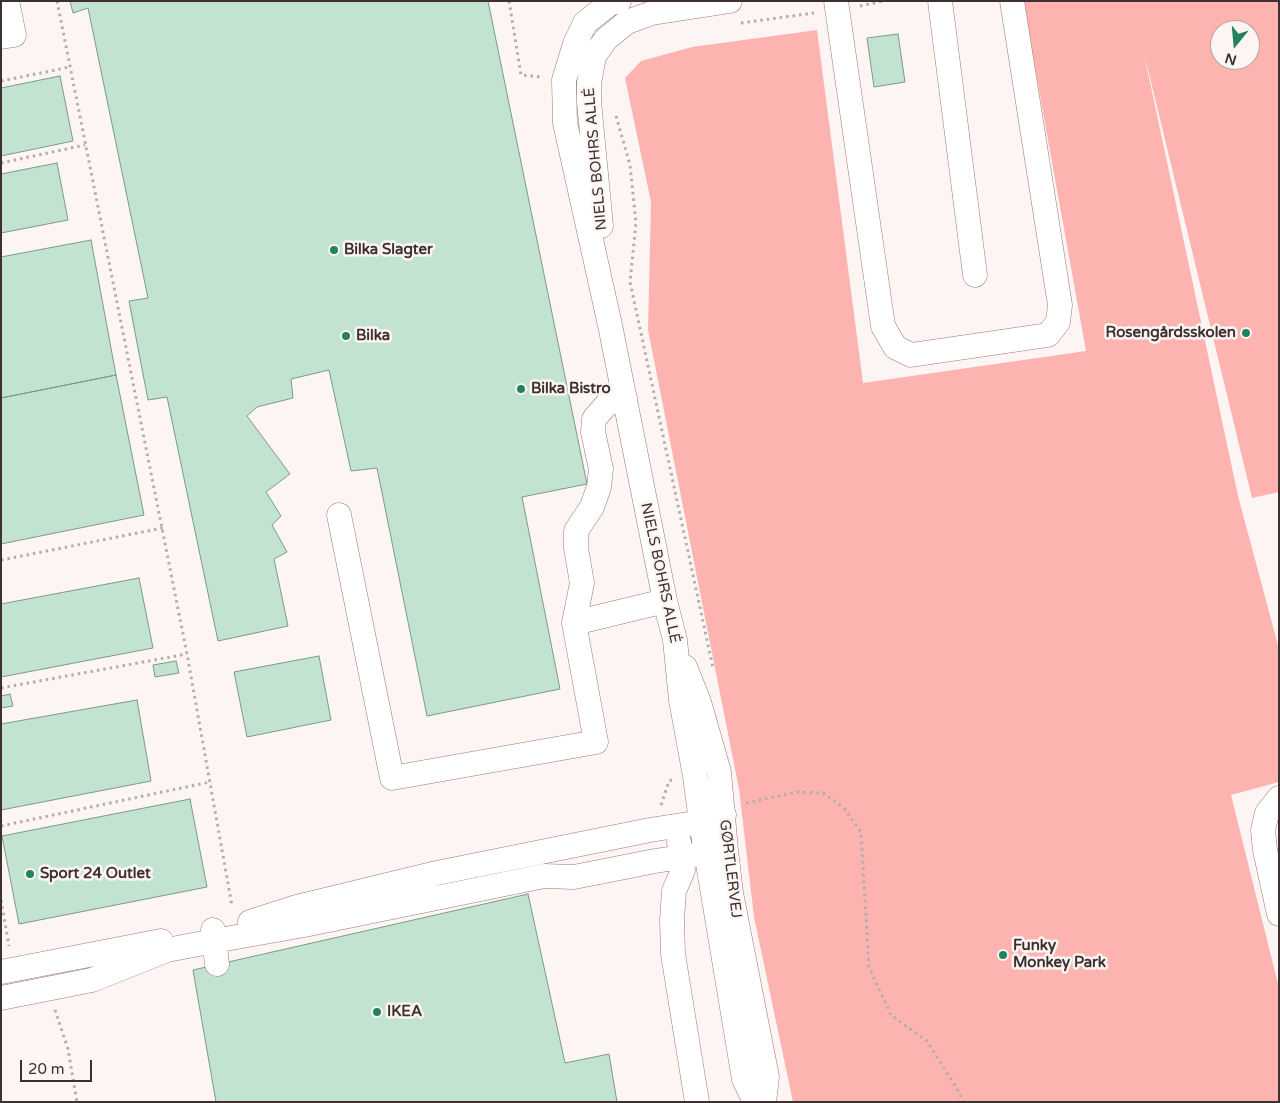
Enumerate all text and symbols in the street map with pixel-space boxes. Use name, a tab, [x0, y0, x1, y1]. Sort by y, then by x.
north arrow	[1210, 20, 1260, 70]
text: N	[1223, 49, 1239, 69]
street label: NIELS BOHRS ALLÉ	[581, 87, 611, 231]
place label: Bilka Slagter	[344, 241, 433, 259]
marker: Bilka Slagter	[328, 244, 340, 256]
place label: Rosengårdsskolen	[1106, 324, 1236, 342]
place label: Bilka	[356, 327, 390, 345]
marker: Rosengårdsskolen	[1240, 327, 1252, 339]
marker: Bilka	[340, 330, 352, 342]
place label: Bilka Bistro	[531, 380, 611, 398]
marker: Bilka Bistro	[515, 383, 527, 395]
street label: NIELS BOHRS ALLÉ	[636, 501, 684, 645]
street label: GØRTLERVEJ	[715, 819, 745, 919]
place label: Sport 24 Outlet	[40, 865, 151, 883]
marker: Sport 24 Outlet	[24, 868, 36, 880]
place label: Funky Monkey Park	[1013, 937, 1106, 972]
marker: Funky Monkey Park	[997, 949, 1009, 961]
place label: IKEA	[387, 1003, 422, 1021]
marker: IKEA	[371, 1006, 383, 1018]
scale bar	[22, 1050, 95, 1082]
text: 20 m	[28, 1060, 65, 1078]

